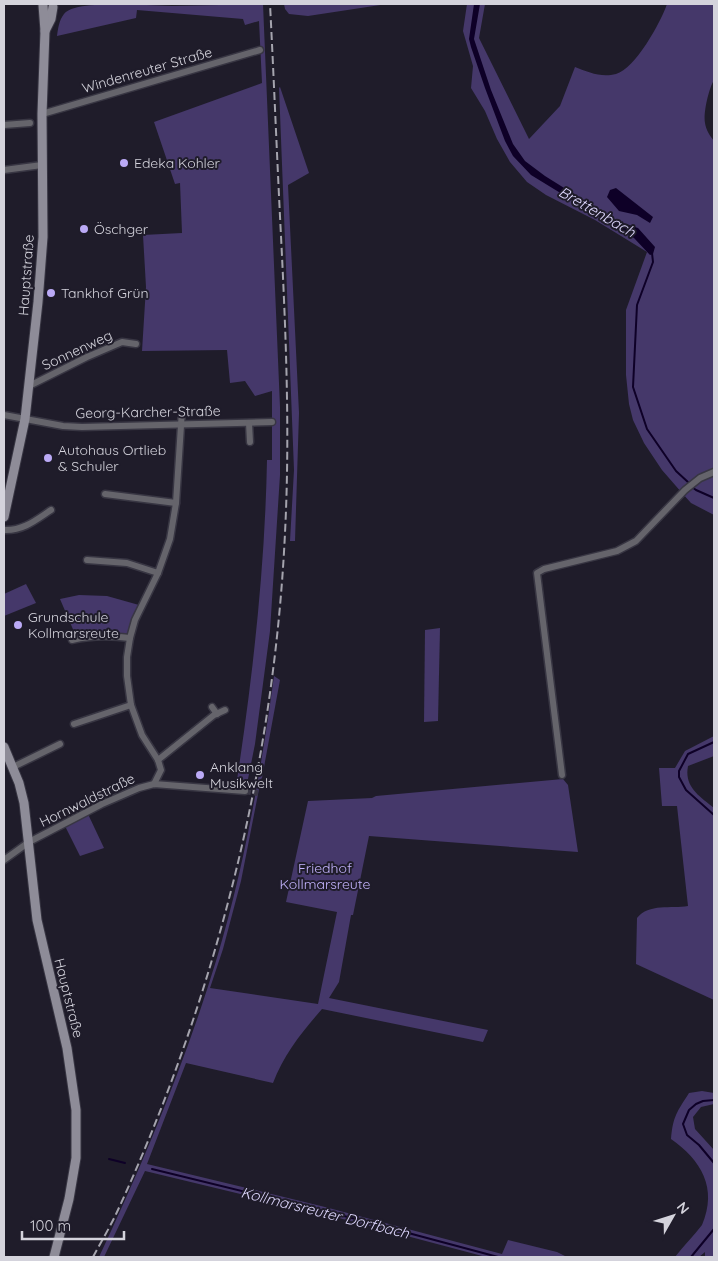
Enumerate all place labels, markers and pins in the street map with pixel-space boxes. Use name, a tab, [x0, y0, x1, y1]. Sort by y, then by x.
place label: Edeka Kohler	[134, 154, 221, 172]
marker: Edeka Kohler	[118, 157, 130, 169]
place label: Öschger	[94, 220, 149, 238]
marker: Öschger	[78, 223, 90, 235]
place label: Tankhof Grün	[61, 284, 149, 302]
marker: Tankhof Grün	[45, 287, 57, 299]
place label: Autohaus Ortlieb & Schuler	[58, 441, 166, 475]
marker: Autohaus Ortlieb & Schuler	[42, 452, 54, 464]
place label: Grundschule Kollmarsreute	[28, 608, 119, 642]
marker: Grundschule Kollmarsreute	[12, 619, 24, 631]
place label: Anklang Musikwelt	[210, 758, 273, 792]
marker: Anklang Musikwelt	[194, 769, 206, 781]

